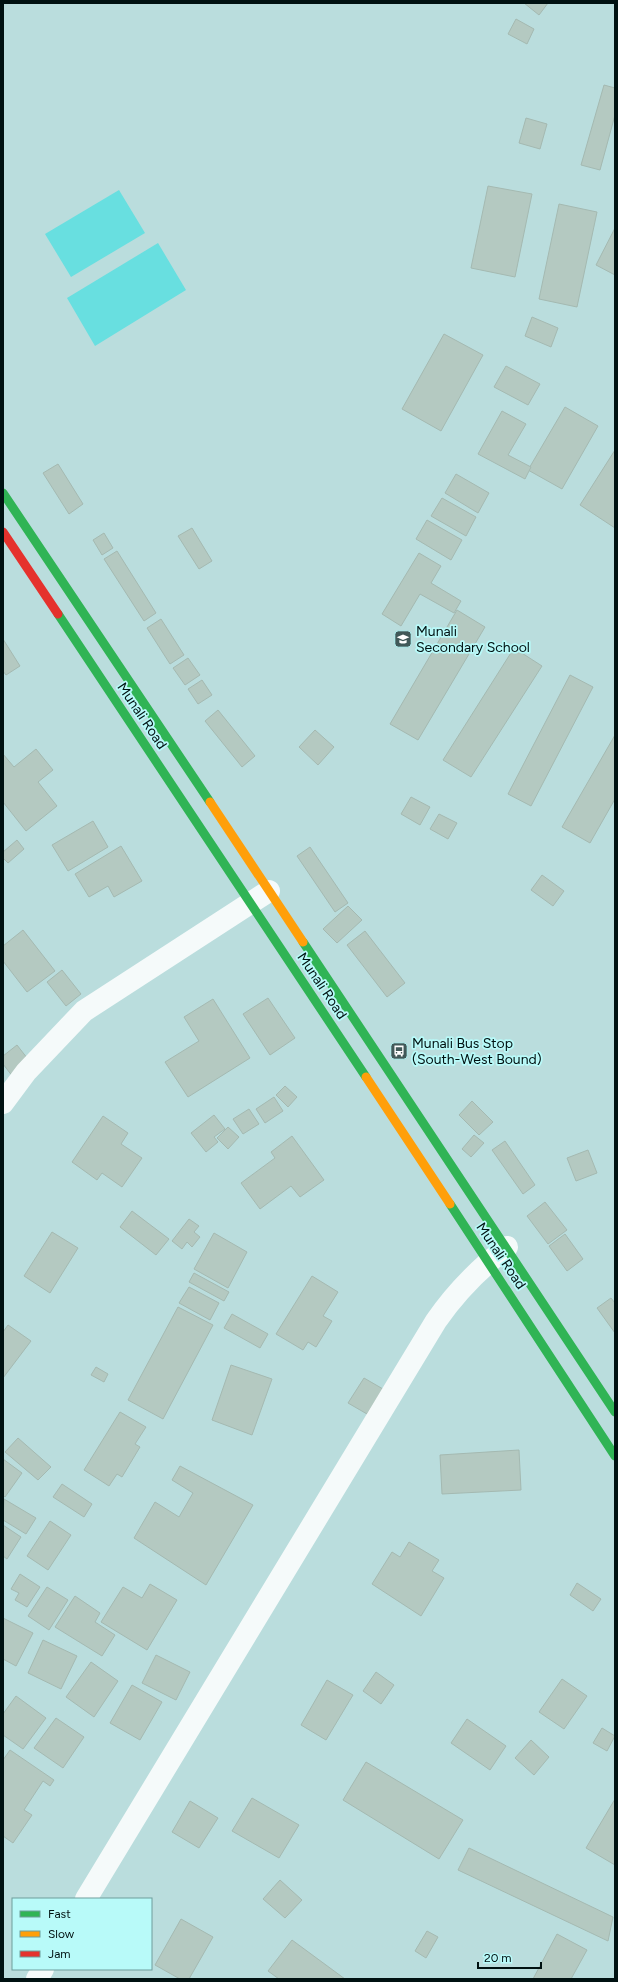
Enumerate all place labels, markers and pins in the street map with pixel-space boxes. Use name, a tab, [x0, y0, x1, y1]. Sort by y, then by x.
place label: Munali Secondary School	[416, 623, 530, 656]
school or university icon: Munali Secondary School	[393, 629, 413, 649]
place label: Munali Bus Stop (South-West Bound)	[412, 1035, 542, 1068]
bus stop icon: Munali Bus Stop (South-West Bound)	[389, 1041, 409, 1061]

